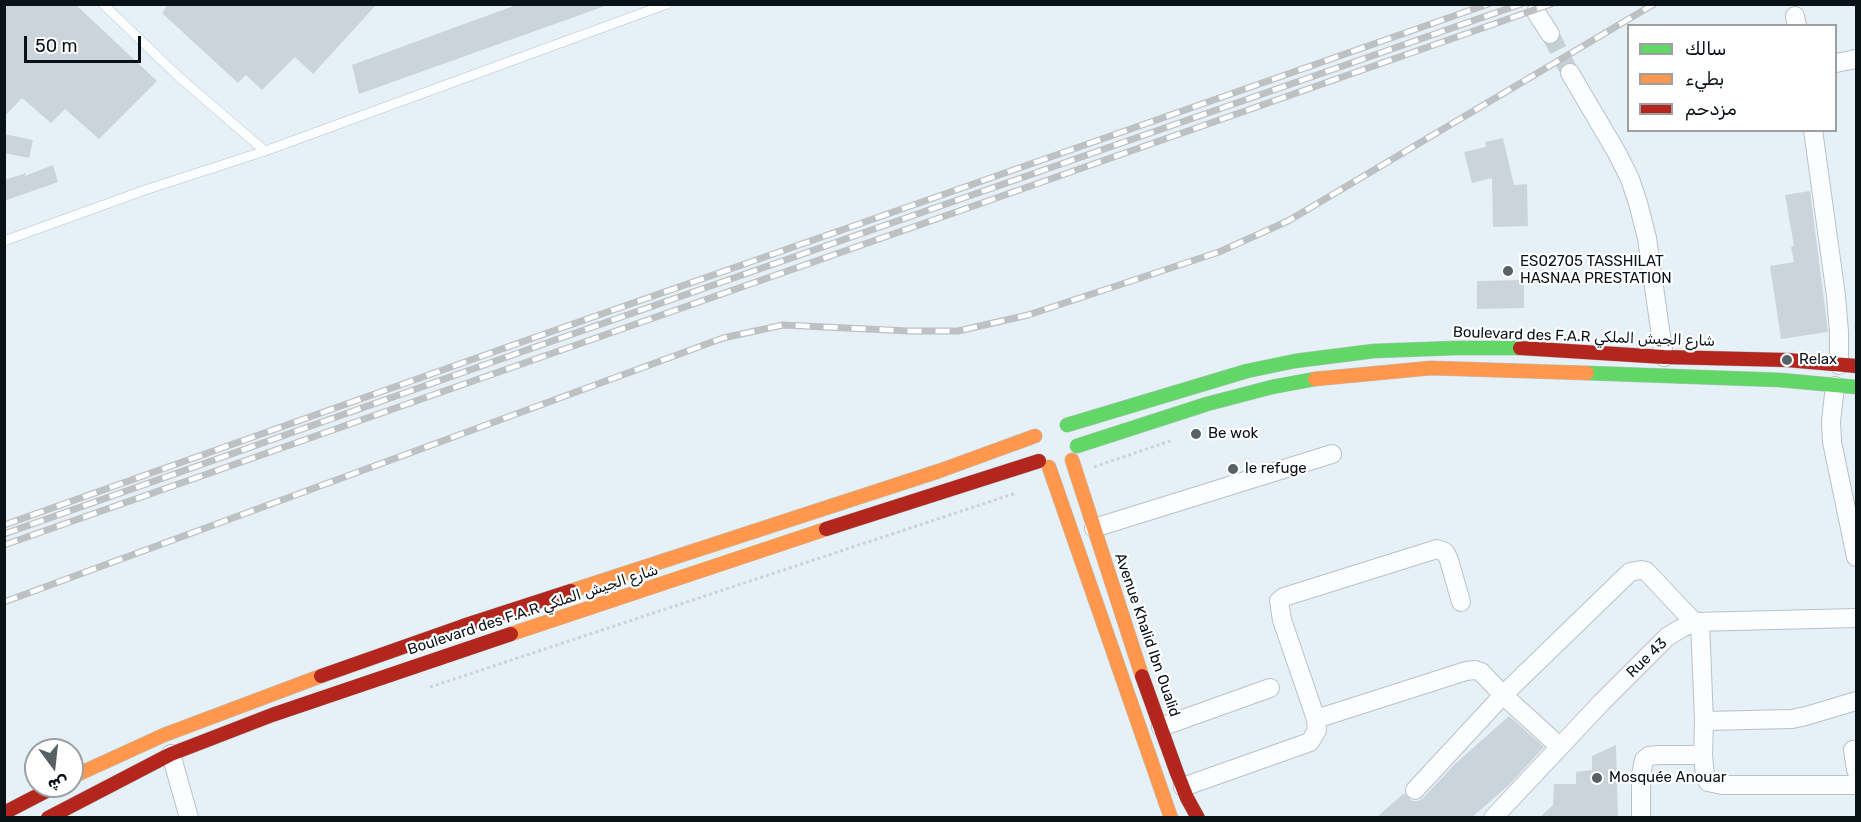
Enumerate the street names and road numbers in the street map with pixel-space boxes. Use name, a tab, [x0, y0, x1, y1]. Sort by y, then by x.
street label: Boulevard des F.A.R شارع الجيش الملكي	[1453, 323, 1715, 351]
street label: Avenue Khalid Ibn Oualid	[1110, 551, 1184, 719]
street label: Boulevard des F.A.R شارع الجيش الملكي	[405, 561, 661, 659]
street label: Rue 43	[1623, 634, 1671, 682]

